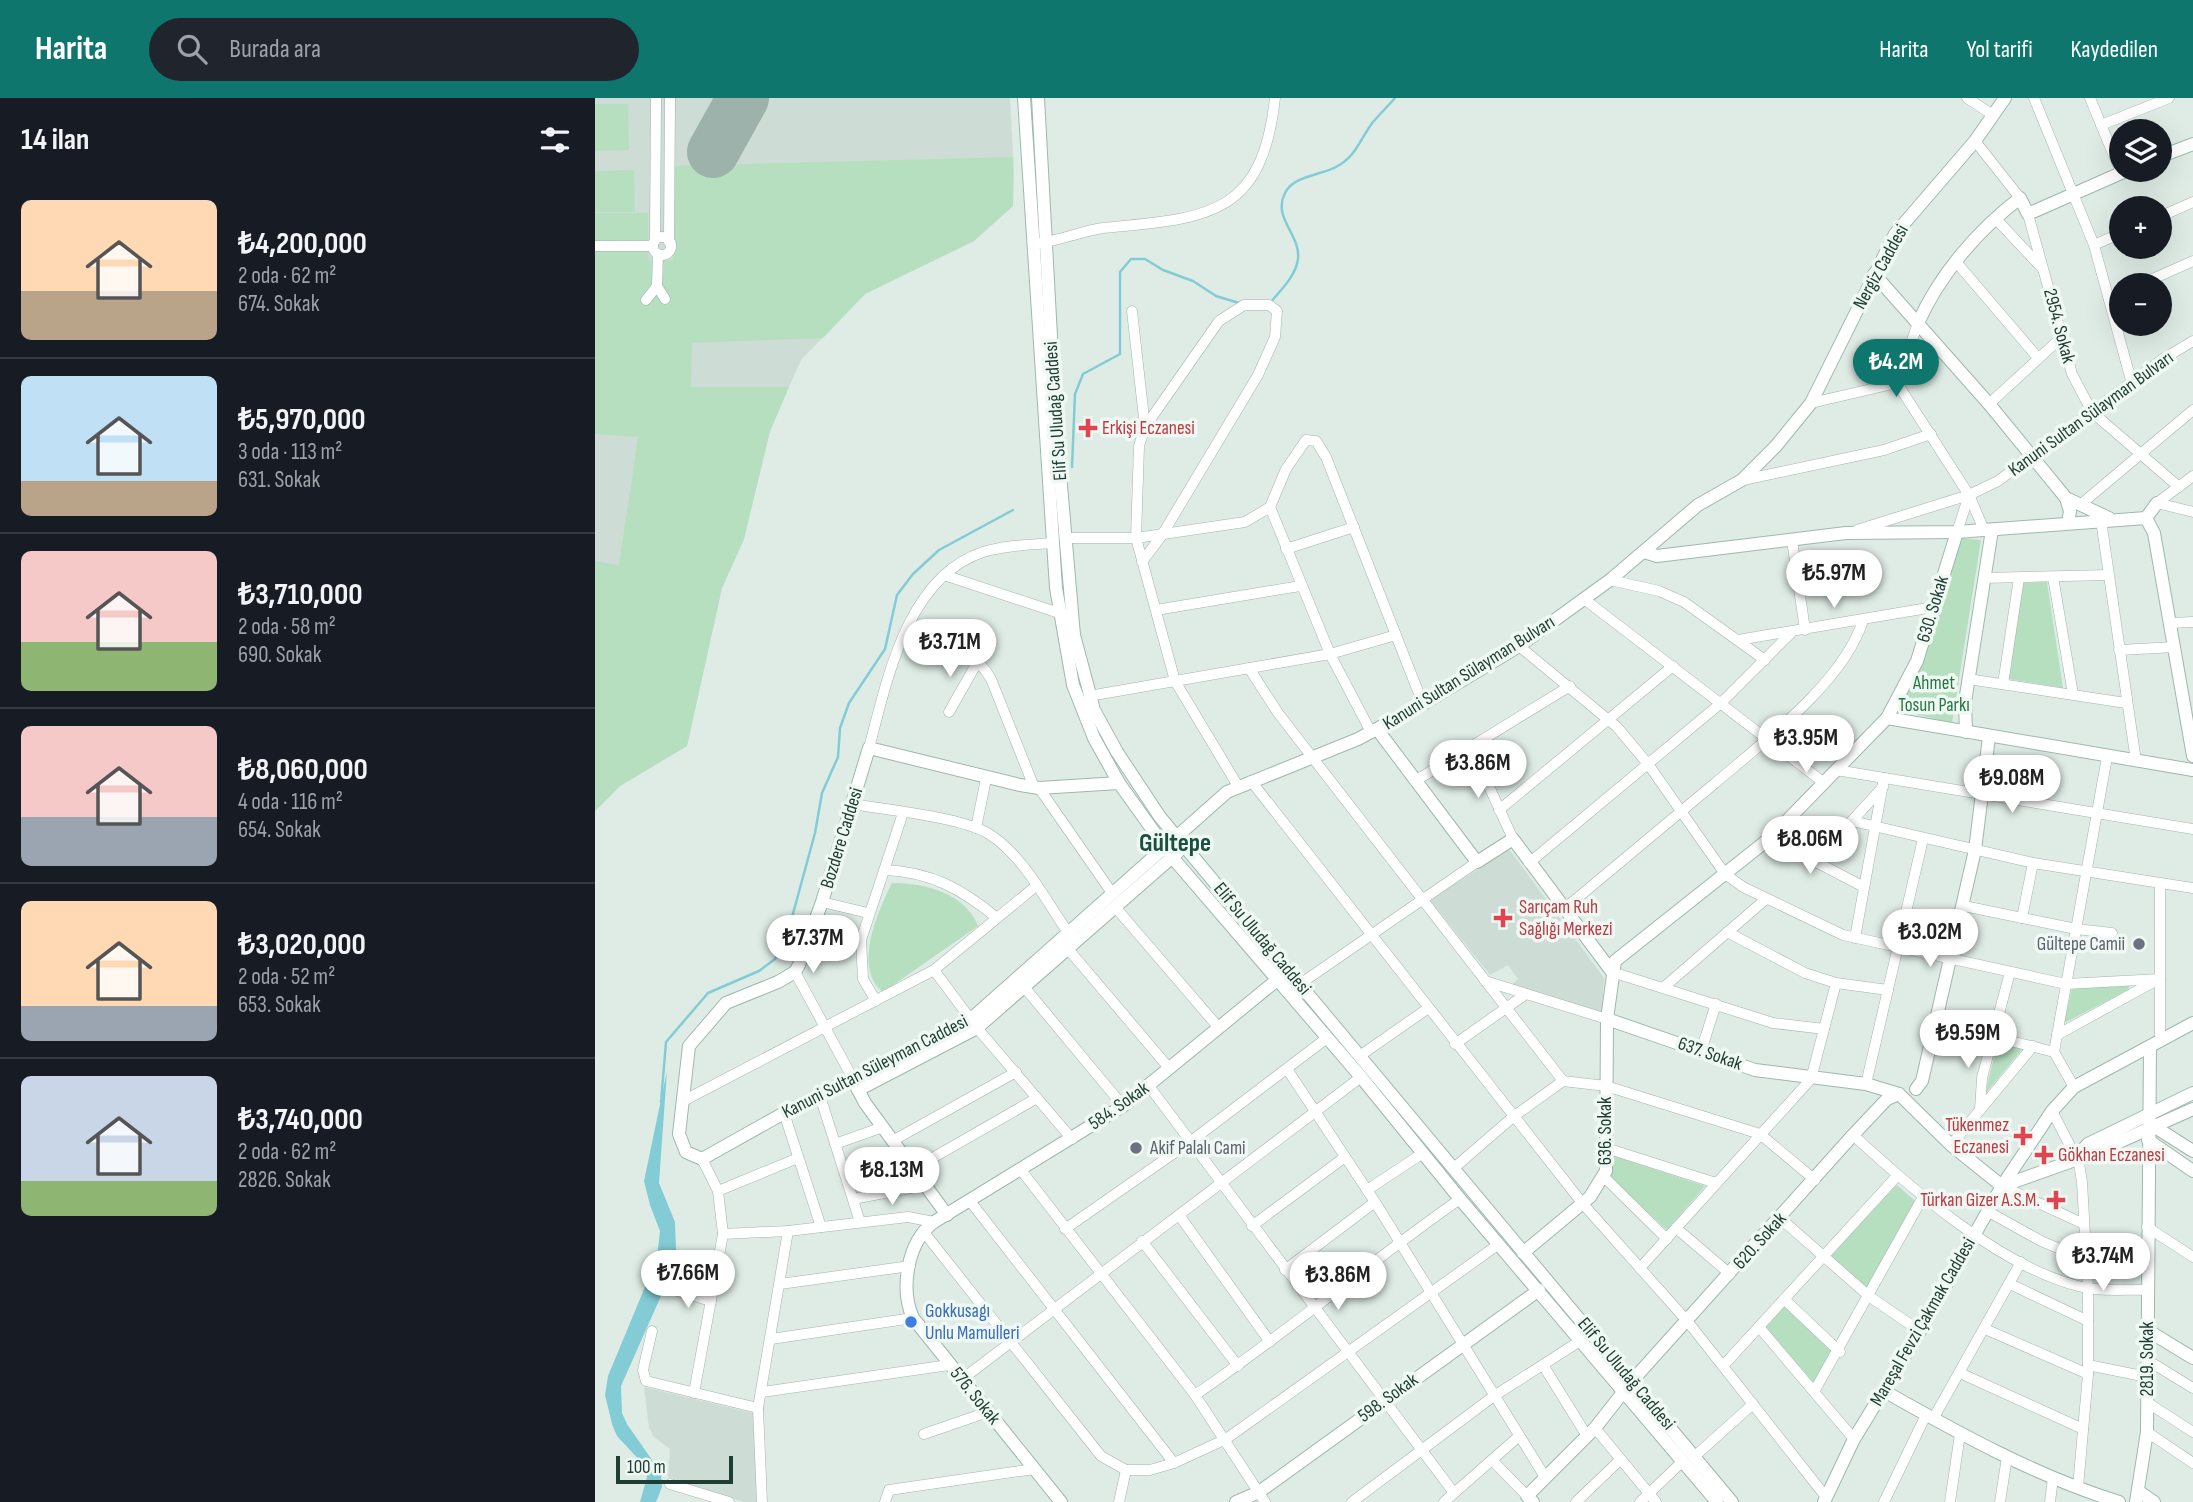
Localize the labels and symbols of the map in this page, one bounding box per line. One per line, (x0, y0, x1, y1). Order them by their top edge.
street label: Nergiz Caddesi (1848, 221, 1914, 313)
street label: 2954. Sokak (2038, 286, 2080, 367)
pin: ₺4.2M (1847, 340, 1945, 399)
street label: Elif Su Uludağ Caddesi (1040, 341, 1072, 481)
street label: Kanuni Sultan Sülayman Bulvarı (2004, 346, 2178, 482)
place label: Erkişi Eczanesi (1102, 417, 1195, 440)
marker: Erkişi Eczanesi (1080, 420, 1096, 436)
pin: ₺5.97M (1777, 550, 1891, 610)
street label: 630. Sokak (1912, 572, 1954, 645)
street label: Kanuni Sultan Sülayman Bulvarı (1379, 611, 1559, 735)
pin: ₺3.71M (893, 620, 1007, 679)
park label: Ahmet Tosun Parkı (1898, 672, 1970, 717)
pin: ₺3.95M (1749, 716, 1863, 775)
pin: ₺3.86M (1421, 740, 1535, 800)
pin: ₺9.08M (1955, 756, 2069, 815)
street label: Bozdere Caddesi (816, 785, 868, 891)
pin: ₺8.06M (1753, 816, 1867, 876)
district label: Gültepe (1139, 828, 1211, 859)
street label: Elif Su Uludağ Caddesi (1208, 878, 1316, 1000)
place label: Sarıçam Ruh Sağlığı Merkezi (1519, 896, 1613, 941)
marker: Sarıçam Ruh Sağlığı Merkezi (1493, 908, 1513, 928)
pin: ₺3.02M (1873, 910, 1987, 969)
pin: ₺7.37M (756, 916, 870, 975)
place label: Gültepe Camii (2037, 933, 2125, 956)
marker: Gültepe Camii (2131, 936, 2147, 952)
street label: Kanuni Sultan Süleyman Caddesi (778, 1010, 972, 1124)
pin: ₺9.59M (1911, 1010, 2025, 1070)
street label: 637. Sokak (1675, 1032, 1746, 1076)
street label: 584. Sokak (1084, 1076, 1154, 1135)
street label: 636. Sokak (1594, 1096, 1617, 1165)
place label: Tükenmez Eczanesi (1945, 1114, 2009, 1159)
marker: Tükenmez Eczanesi (2015, 1128, 2031, 1144)
place label: Akif Palalı Cami (1149, 1137, 1246, 1160)
marker: Akif Palalı Cami (1128, 1140, 1144, 1156)
place label: Gökhan Eczanesi (2058, 1144, 2165, 1167)
marker: Gökhan Eczanesi (2036, 1147, 2052, 1163)
pin: ₺8.13M (835, 1148, 949, 1207)
place label: Türkan Gizer A.S.M. (1920, 1189, 2040, 1212)
marker: Türkan Gizer A.S.M. (2046, 1190, 2066, 1210)
street label: 620. Sokak (1728, 1207, 1792, 1274)
street label: Mareşal Fevzi Çakmak Caddesi (1865, 1234, 1981, 1410)
pin: ₺3.74M (2046, 1234, 2160, 1293)
pin: ₺7.66M (631, 1250, 745, 1310)
pin: ₺3.86M (1281, 1252, 1395, 1312)
place label: Gokkusagı Unlu Mamulleri (925, 1300, 1019, 1345)
street label: Elif Su Uludağ Caddesi (1572, 1313, 1680, 1435)
marker: Gokkusagı Unlu Mamulleri (903, 1314, 919, 1330)
street label: 2819. Sokak (2136, 1321, 2159, 1397)
street label: 576. Sokak (945, 1363, 1006, 1430)
street label: 598. Sokak (1353, 1368, 1423, 1428)
scale bar (616, 1453, 733, 1485)

